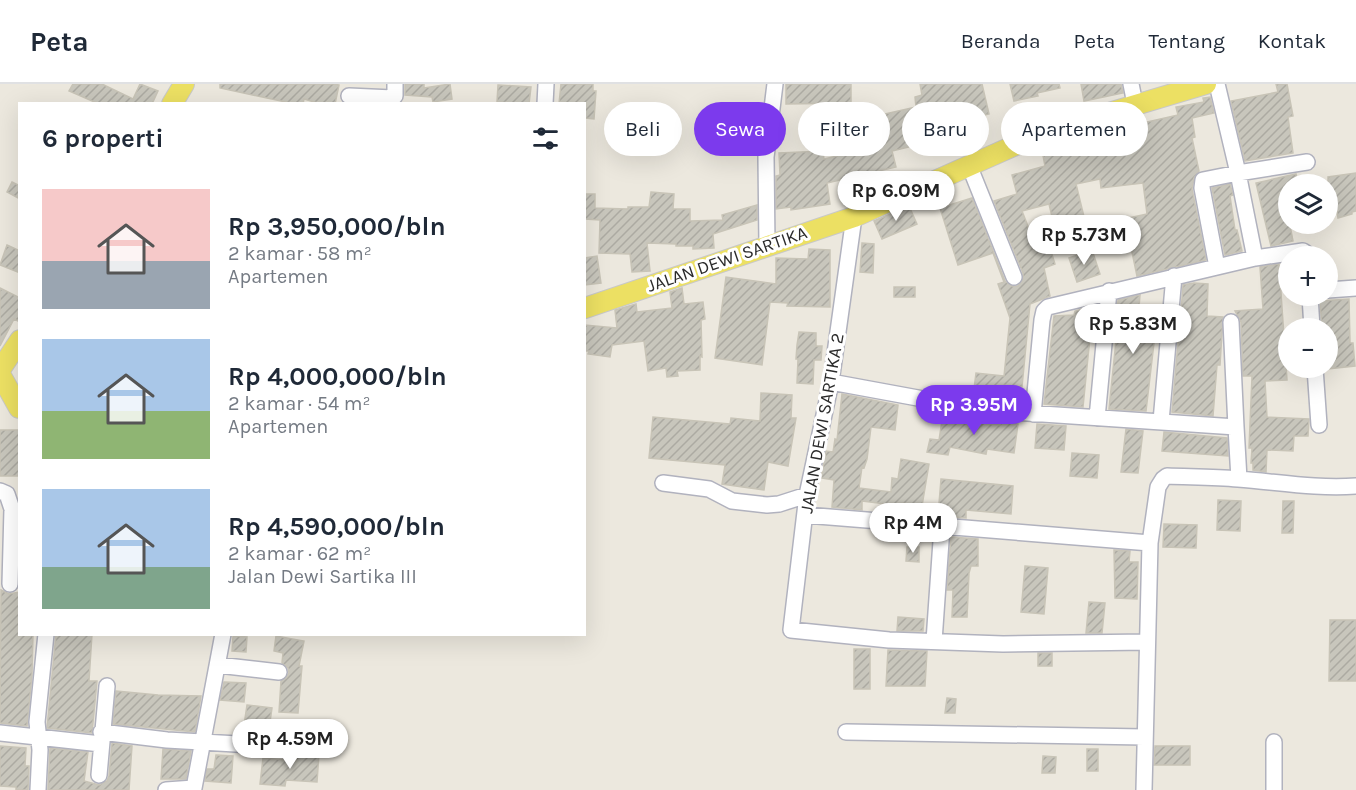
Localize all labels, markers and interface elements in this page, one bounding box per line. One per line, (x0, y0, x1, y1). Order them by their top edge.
text: Peta (30, 25, 89, 58)
text: Beranda (961, 29, 1041, 53)
text: Peta (1074, 29, 1115, 53)
text: Tentang (1148, 29, 1225, 53)
text: Kontak (1258, 29, 1326, 53)
chip: Beli (604, 102, 682, 156)
chip: Sewa (694, 102, 786, 156)
chip: Filter (798, 102, 890, 156)
chip: Baru (902, 102, 989, 156)
chip: Apartemen (1001, 102, 1148, 156)
icon: filters (529, 122, 562, 155)
text: 6 properti (42, 123, 164, 154)
pin: Rp 6.09M (834, 171, 958, 222)
map controls (1278, 174, 1338, 378)
button: layers (1278, 174, 1338, 234)
text: Rp 6.09M (852, 179, 940, 202)
text: Rp 3,950,000/bln (228, 211, 446, 242)
icon: home (90, 213, 162, 285)
pin: Rp 5.73M (1022, 215, 1146, 266)
street label: JALAN DEWI SARTIKA (644, 221, 810, 297)
text: Rp 5.73M (1041, 223, 1127, 246)
text: 2 kamar · 58 m² (228, 242, 372, 265)
button: + (1278, 246, 1338, 306)
text: Apartemen (228, 265, 328, 288)
pin: Rp 5.83M (1071, 304, 1195, 355)
text: Rp 5.83M (1089, 312, 1177, 335)
button: − (1278, 318, 1338, 378)
street label: JALAN DEWI SARTIKA 2 (795, 331, 849, 515)
text: Rp 4,000,000/bln (228, 361, 447, 392)
icon: home (90, 363, 162, 435)
pin: Rp 3.95M (912, 385, 1036, 436)
text: 2 kamar · 54 m² (228, 392, 371, 415)
text: Rp 3.95M (930, 393, 1018, 416)
text: Apartemen (228, 415, 328, 438)
pin: Rp 4M (871, 503, 955, 554)
text: Rp 4,590,000/bln (228, 511, 445, 542)
text: Rp 4M (883, 511, 943, 534)
icon: home (90, 513, 162, 585)
text: 2 kamar · 62 m² (228, 542, 371, 565)
text: Jalan Dewi Sartika III (228, 565, 417, 588)
pin: Rp 4.59M (228, 719, 352, 770)
text: Rp 4.59M (246, 727, 334, 750)

